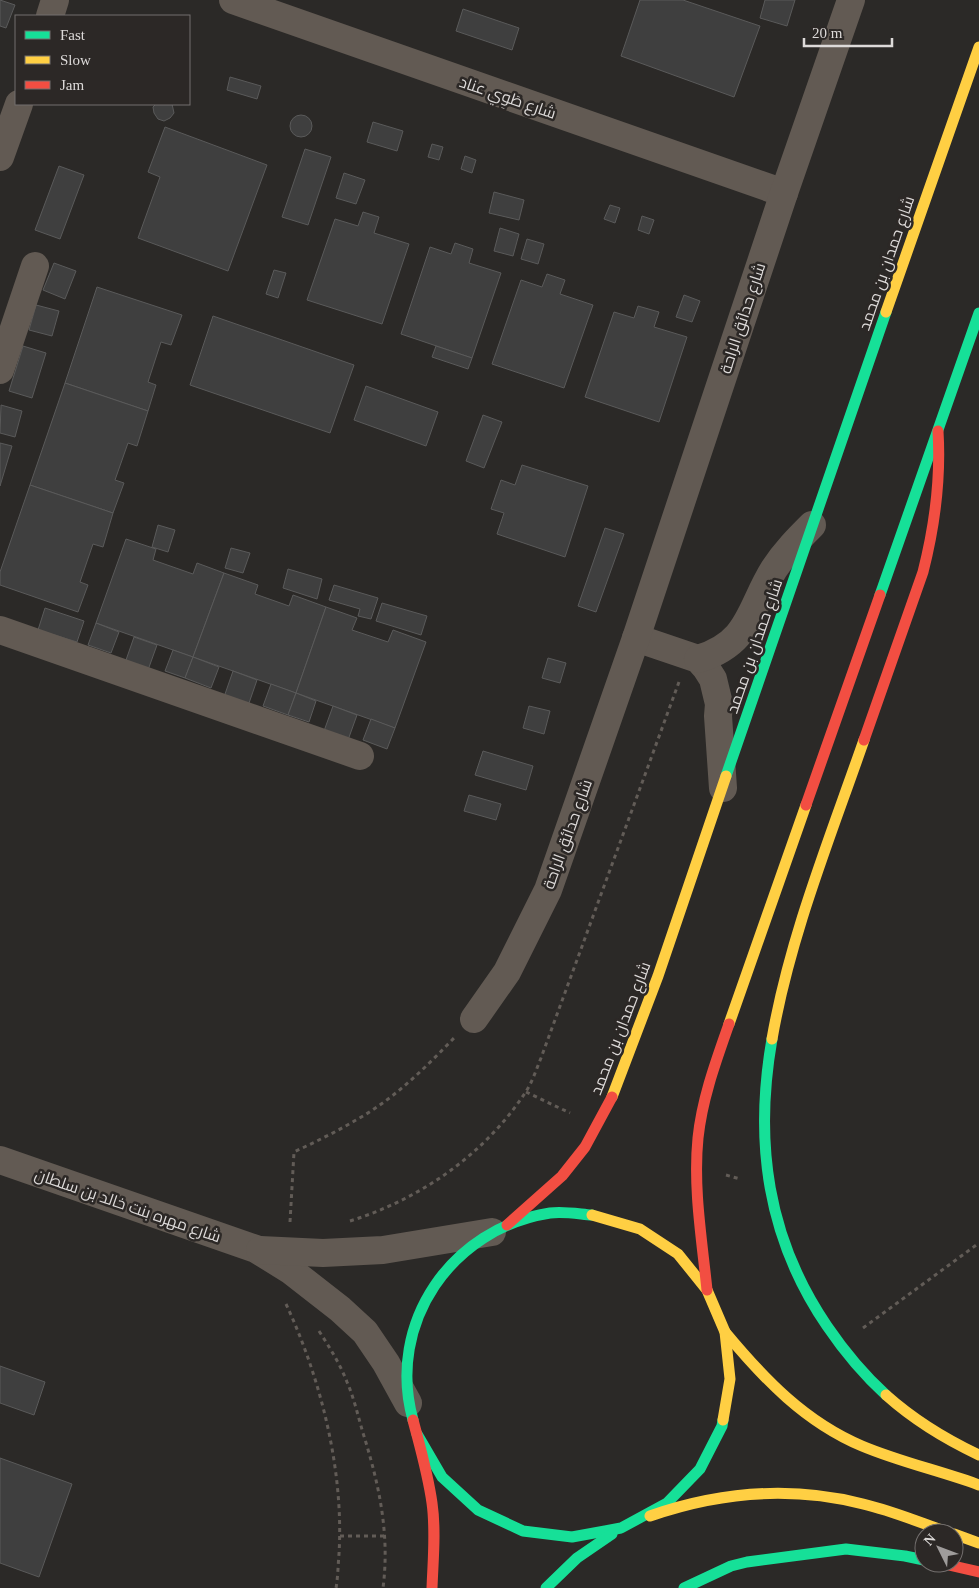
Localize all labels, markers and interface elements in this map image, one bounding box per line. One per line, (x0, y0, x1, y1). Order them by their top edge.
legend (15, 15, 190, 105)
scale bar (804, 15, 892, 47)
text: 20 m (812, 25, 843, 41)
text: Fast (60, 27, 86, 43)
text: Slow (60, 52, 91, 68)
street label: شارع طَوِي عناد (456, 73, 558, 127)
text: Jam (60, 77, 84, 93)
street label: شارع حمدان بن محمد (855, 194, 920, 334)
street label: شارع حدائق الراحة (717, 261, 771, 377)
street label: شارع حمدان بن محمد (723, 577, 788, 717)
street label: شارع حدائق الراحة (540, 777, 598, 892)
street label: شارع حمدان بن محمد (587, 959, 656, 1098)
street label: شارع مهره بنت خالد بن سلطان (32, 1166, 223, 1248)
north arrow (914, 1523, 964, 1573)
text: N (921, 1531, 939, 1548)

